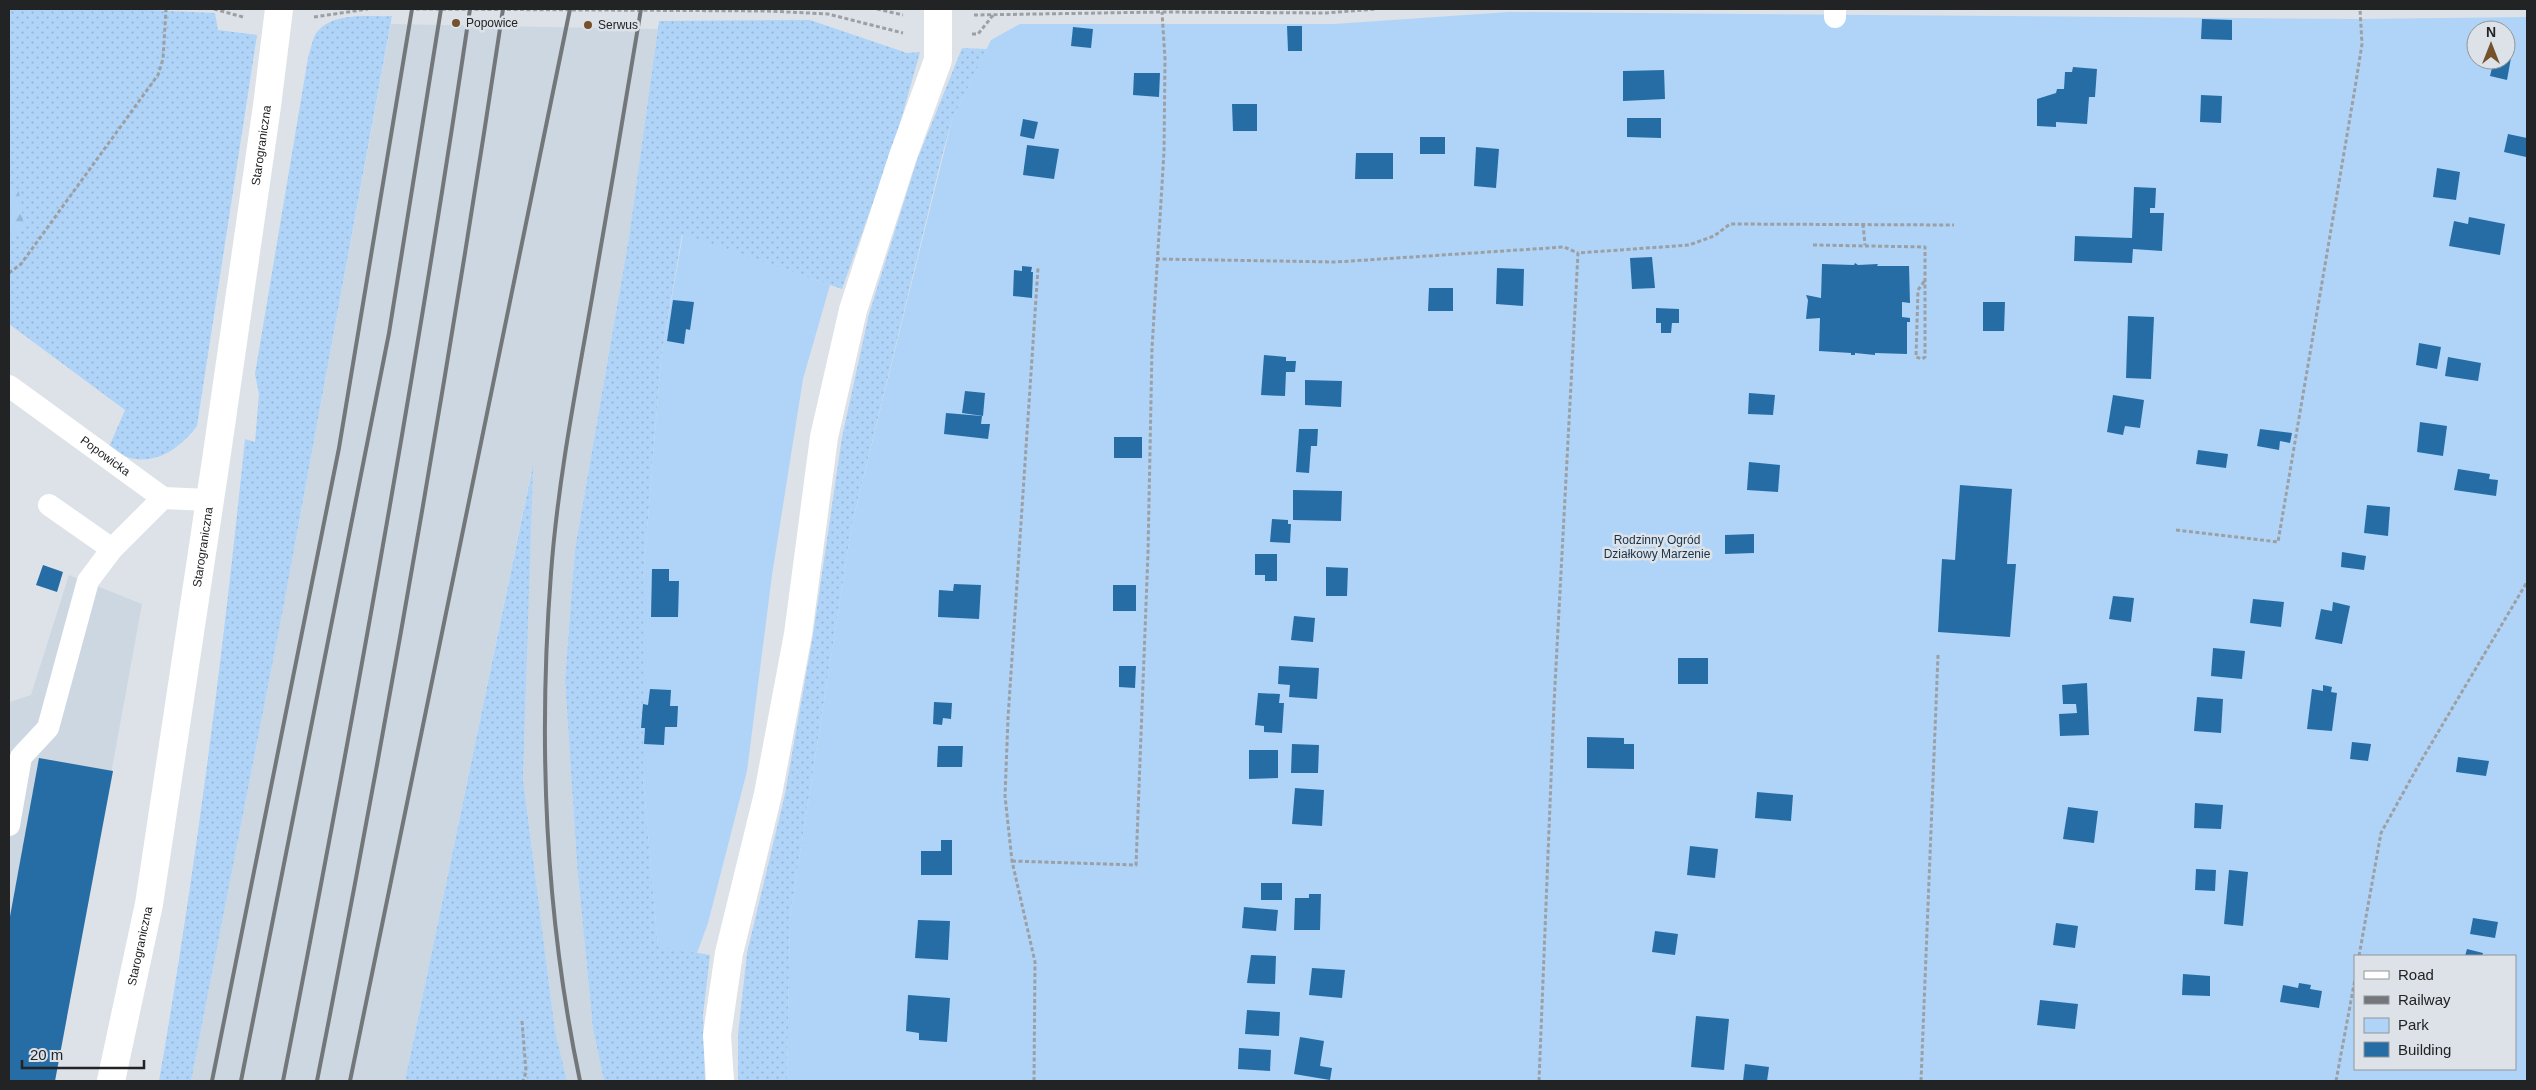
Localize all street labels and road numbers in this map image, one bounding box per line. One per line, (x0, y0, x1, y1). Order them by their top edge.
street label: Starograniczna (249, 104, 274, 186)
street label: Popowicka (78, 433, 133, 479)
street label: Starograniczna (190, 506, 216, 588)
street label: Starograniczna (125, 905, 155, 987)

